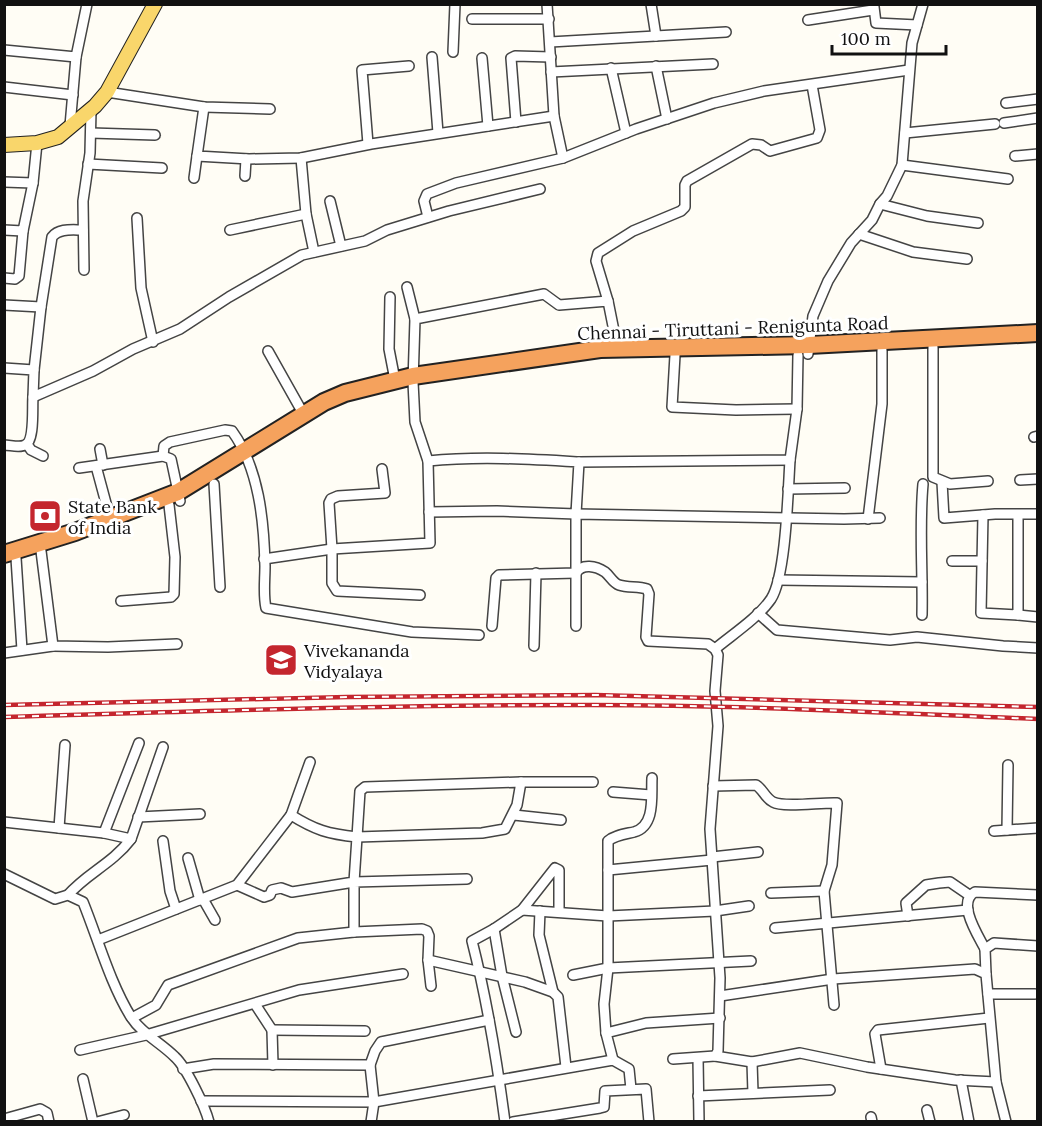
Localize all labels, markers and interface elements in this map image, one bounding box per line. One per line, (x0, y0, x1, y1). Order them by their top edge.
scale bar (832, 18, 946, 56)
text: 100 m (841, 27, 891, 50)
street label: Chennai - Tiruttani - Renigunta Road (577, 311, 889, 345)
place label: State Bank of India (68, 495, 157, 539)
bank icon: State Bank of India (27, 498, 63, 534)
place label: Vivekananda Vidyalaya (303, 639, 409, 683)
school or university icon: Vivekananda Vidyalaya (263, 642, 299, 678)

